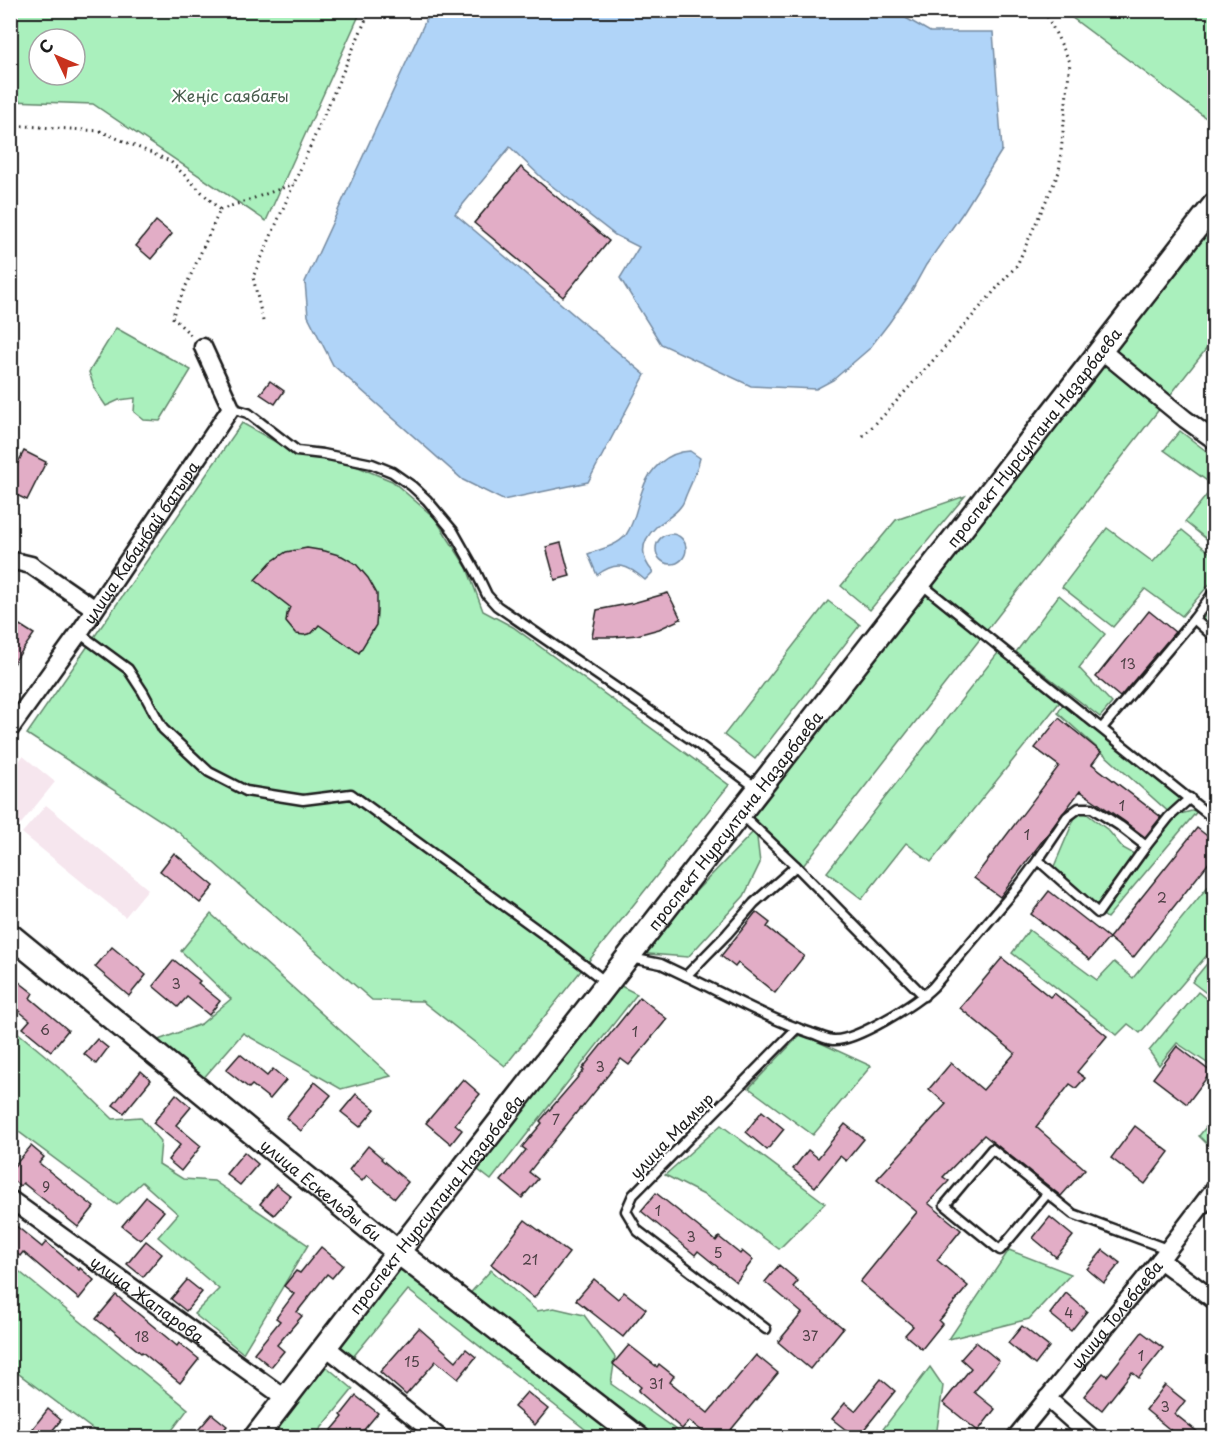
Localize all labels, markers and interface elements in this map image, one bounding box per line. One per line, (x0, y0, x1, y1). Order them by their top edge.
north arrow (27, 27, 87, 87)
text: С (33, 33, 58, 59)
park label: Жеңіс саябағы (171, 83, 289, 107)
street label: проспект Нурсултана Назарбаева (940, 322, 1127, 552)
street label: улица Кабанбай батыра (77, 456, 204, 628)
house number: 13 (1120, 653, 1136, 674)
street label: проспект Нурсултана Назарбаева (641, 705, 828, 935)
house number: 1 (1119, 795, 1125, 816)
house number: 1 (1024, 824, 1030, 845)
house number: 2 (1157, 887, 1167, 908)
house number: 3 (171, 973, 181, 994)
house number: 6 (40, 1019, 50, 1040)
house number: 1 (632, 1021, 638, 1042)
house number: 3 (595, 1056, 605, 1077)
street label: улица Мамыр (624, 1086, 718, 1184)
street label: проспект Нурсултана Назарбаева (343, 1089, 529, 1319)
house number: 7 (552, 1109, 560, 1130)
street label: улица Ескельды би (256, 1133, 387, 1246)
house number: 9 (42, 1176, 50, 1197)
house number: 1 (655, 1200, 661, 1221)
house number: 3 (686, 1226, 696, 1247)
house number: 5 (713, 1242, 723, 1263)
street label: улица Жапарова (86, 1249, 210, 1348)
house number: 21 (522, 1249, 538, 1270)
street label: улица Толебаева (1064, 1254, 1168, 1373)
house number: 4 (1064, 1302, 1074, 1323)
house number: 37 (802, 1325, 819, 1346)
house number: 18 (134, 1326, 150, 1347)
house number: 1 (1138, 1345, 1144, 1366)
house number: 15 (404, 1351, 420, 1372)
house number: 31 (649, 1373, 663, 1394)
house number: 3 (1160, 1396, 1170, 1417)

